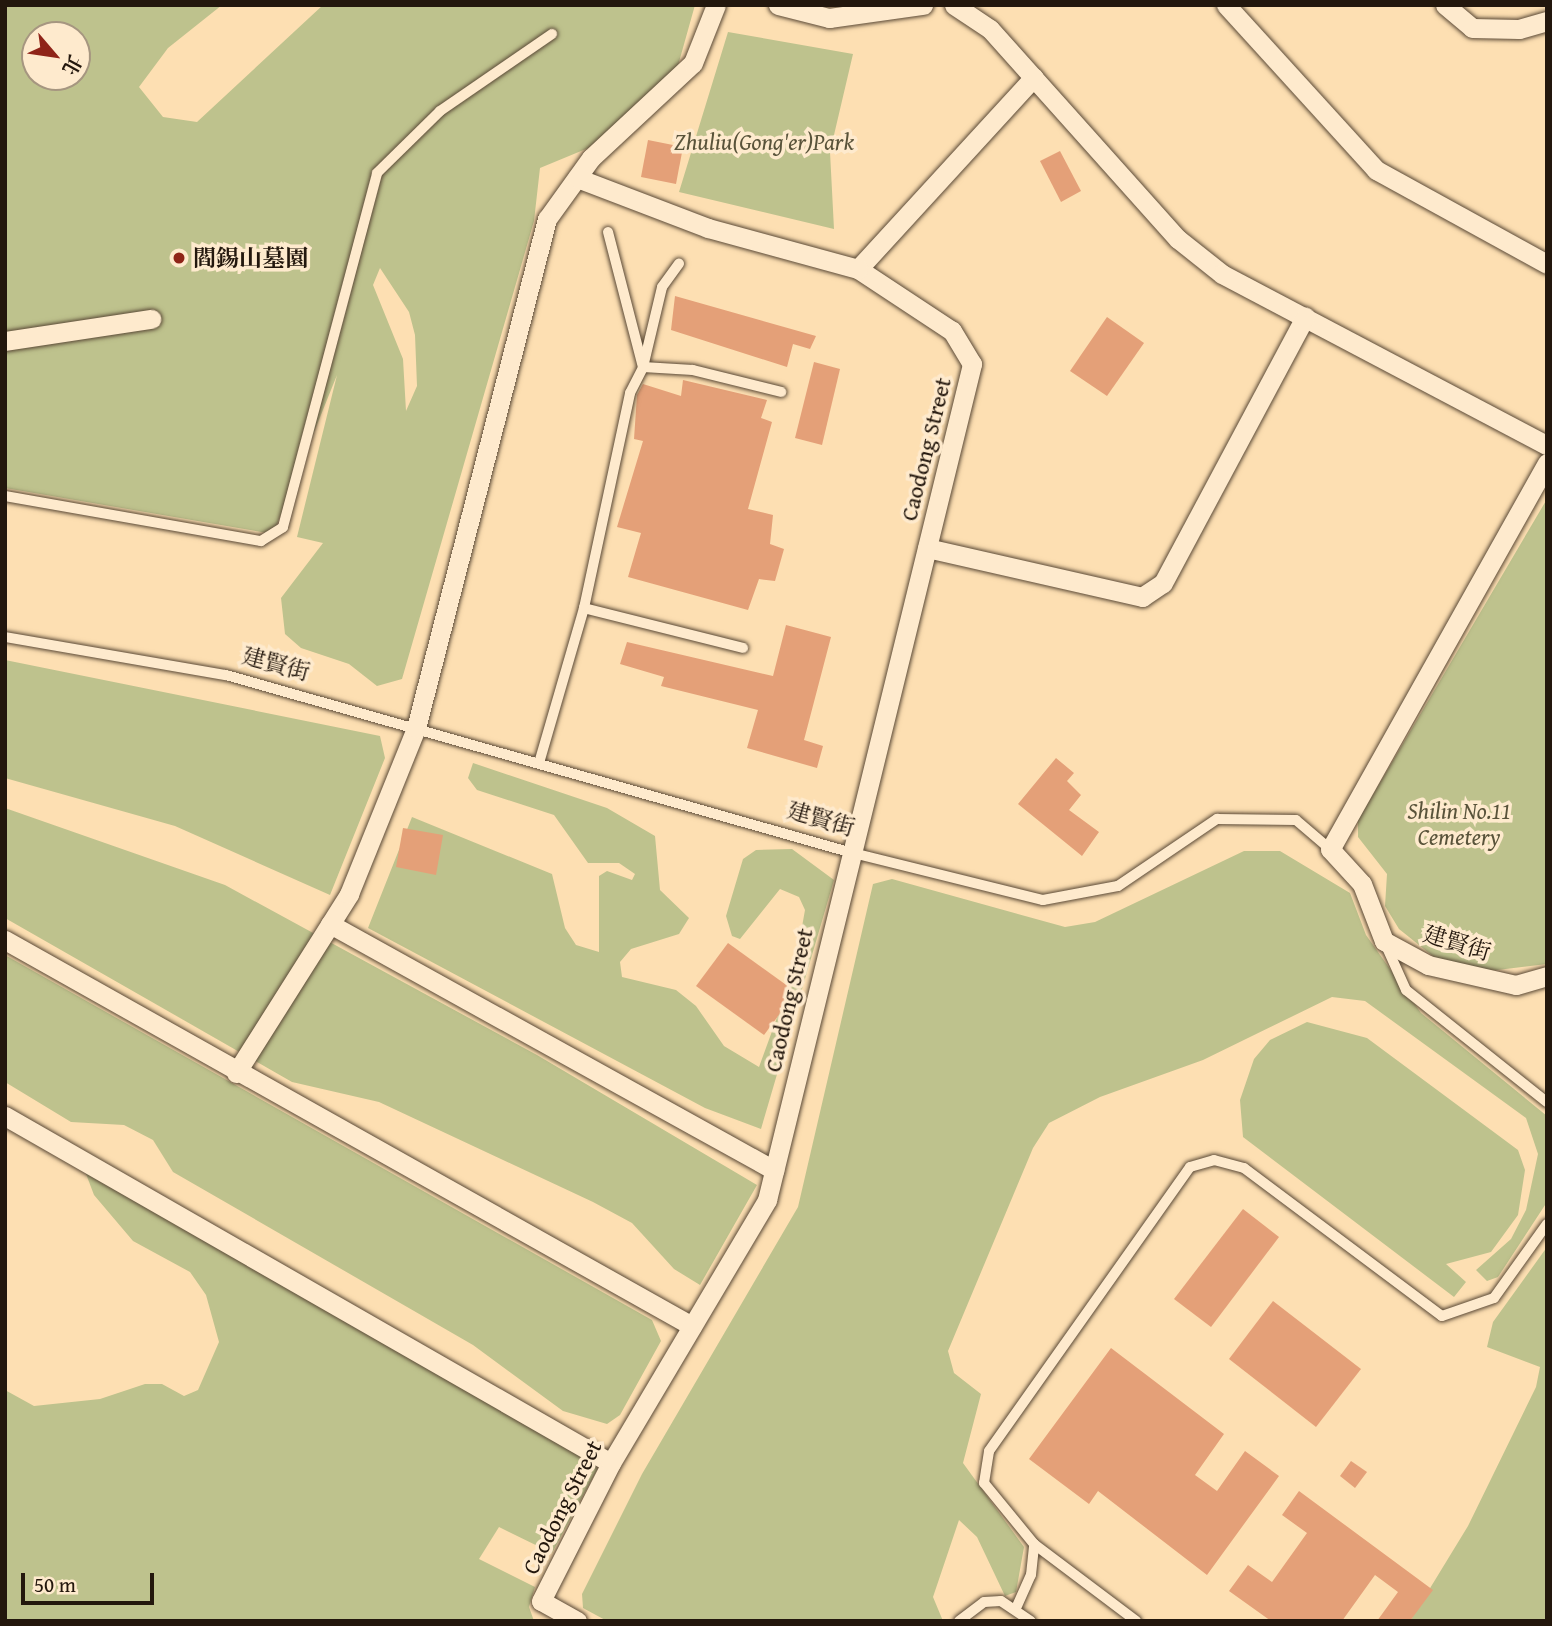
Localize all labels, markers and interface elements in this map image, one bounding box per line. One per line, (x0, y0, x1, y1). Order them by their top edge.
north arrow (21, 21, 91, 91)
text: 北 (56, 50, 89, 80)
park label: Zhuliu(Gong'er)Park (674, 128, 854, 156)
place label: 閻錫山墓園 (193, 244, 308, 272)
marker: 閻錫山墓園 (171, 250, 187, 266)
street label: Caodong Street (895, 374, 957, 524)
street label: 建賢街 (239, 642, 313, 686)
street label: 建賢街 (784, 796, 858, 842)
park label: Shilin No.11 Cemetery (1407, 797, 1511, 851)
street label: 建賢街 (1420, 920, 1494, 966)
street label: Caodong Street (759, 925, 819, 1075)
street label: Caodong Street (516, 1435, 608, 1579)
scale bar (24, 1560, 158, 1604)
text: 50 m (34, 1569, 76, 1600)

